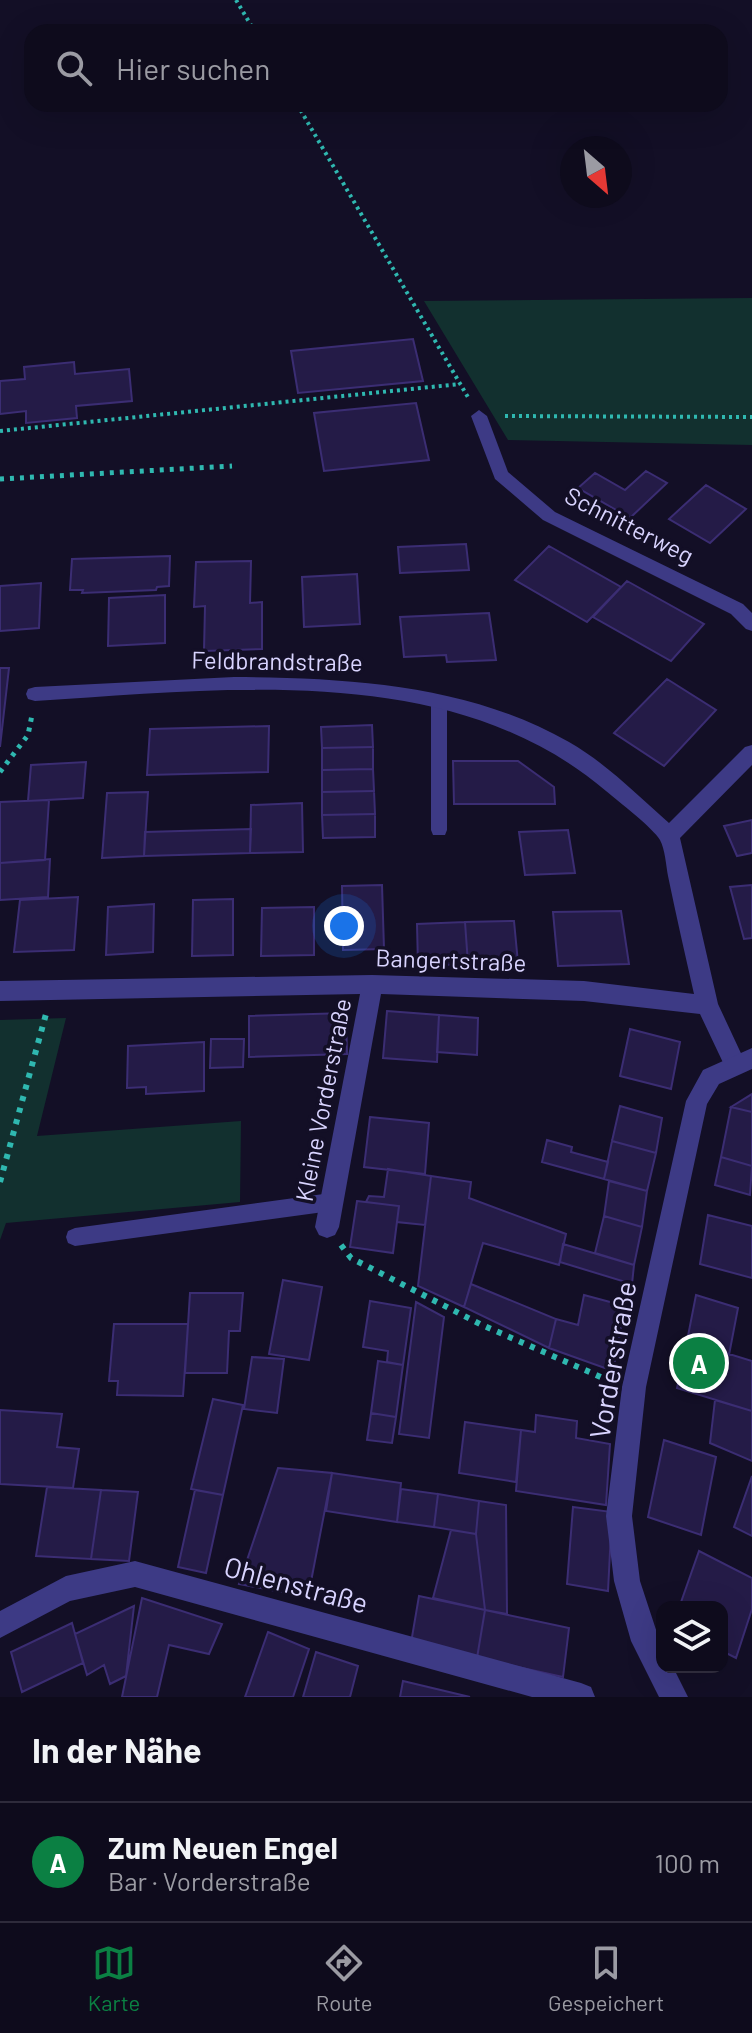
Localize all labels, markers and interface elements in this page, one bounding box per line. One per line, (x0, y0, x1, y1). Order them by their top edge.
search box (24, 24, 728, 112)
icon: search (52, 46, 96, 90)
text: Hier suchen (116, 50, 270, 86)
north arrow (560, 136, 632, 208)
street label: Schnitterweg (561, 480, 699, 569)
street label: Feldbrandstraße (191, 645, 363, 676)
your location (324, 906, 364, 946)
street label: Bangertstraße (375, 942, 527, 977)
street label: Kleine Vorderstraße (289, 996, 356, 1204)
street label: Vorderstraße (581, 1278, 643, 1441)
pin: A (673, 1333, 725, 1393)
street label: Ohlenstraße (221, 1549, 372, 1620)
map controls (656, 1601, 728, 1673)
button: layers (656, 1601, 728, 1673)
text: In der Nähe (32, 1729, 202, 1770)
text: Zum Neuen Engel (108, 1829, 338, 1865)
text: A (49, 1847, 67, 1878)
text: 100 m (655, 1847, 720, 1878)
text: Bar · Vorderstraße (108, 1865, 311, 1896)
tab: Karte (88, 1941, 140, 2015)
tab: Route (316, 1941, 372, 2015)
tab: Gespeichert (548, 1941, 664, 2015)

